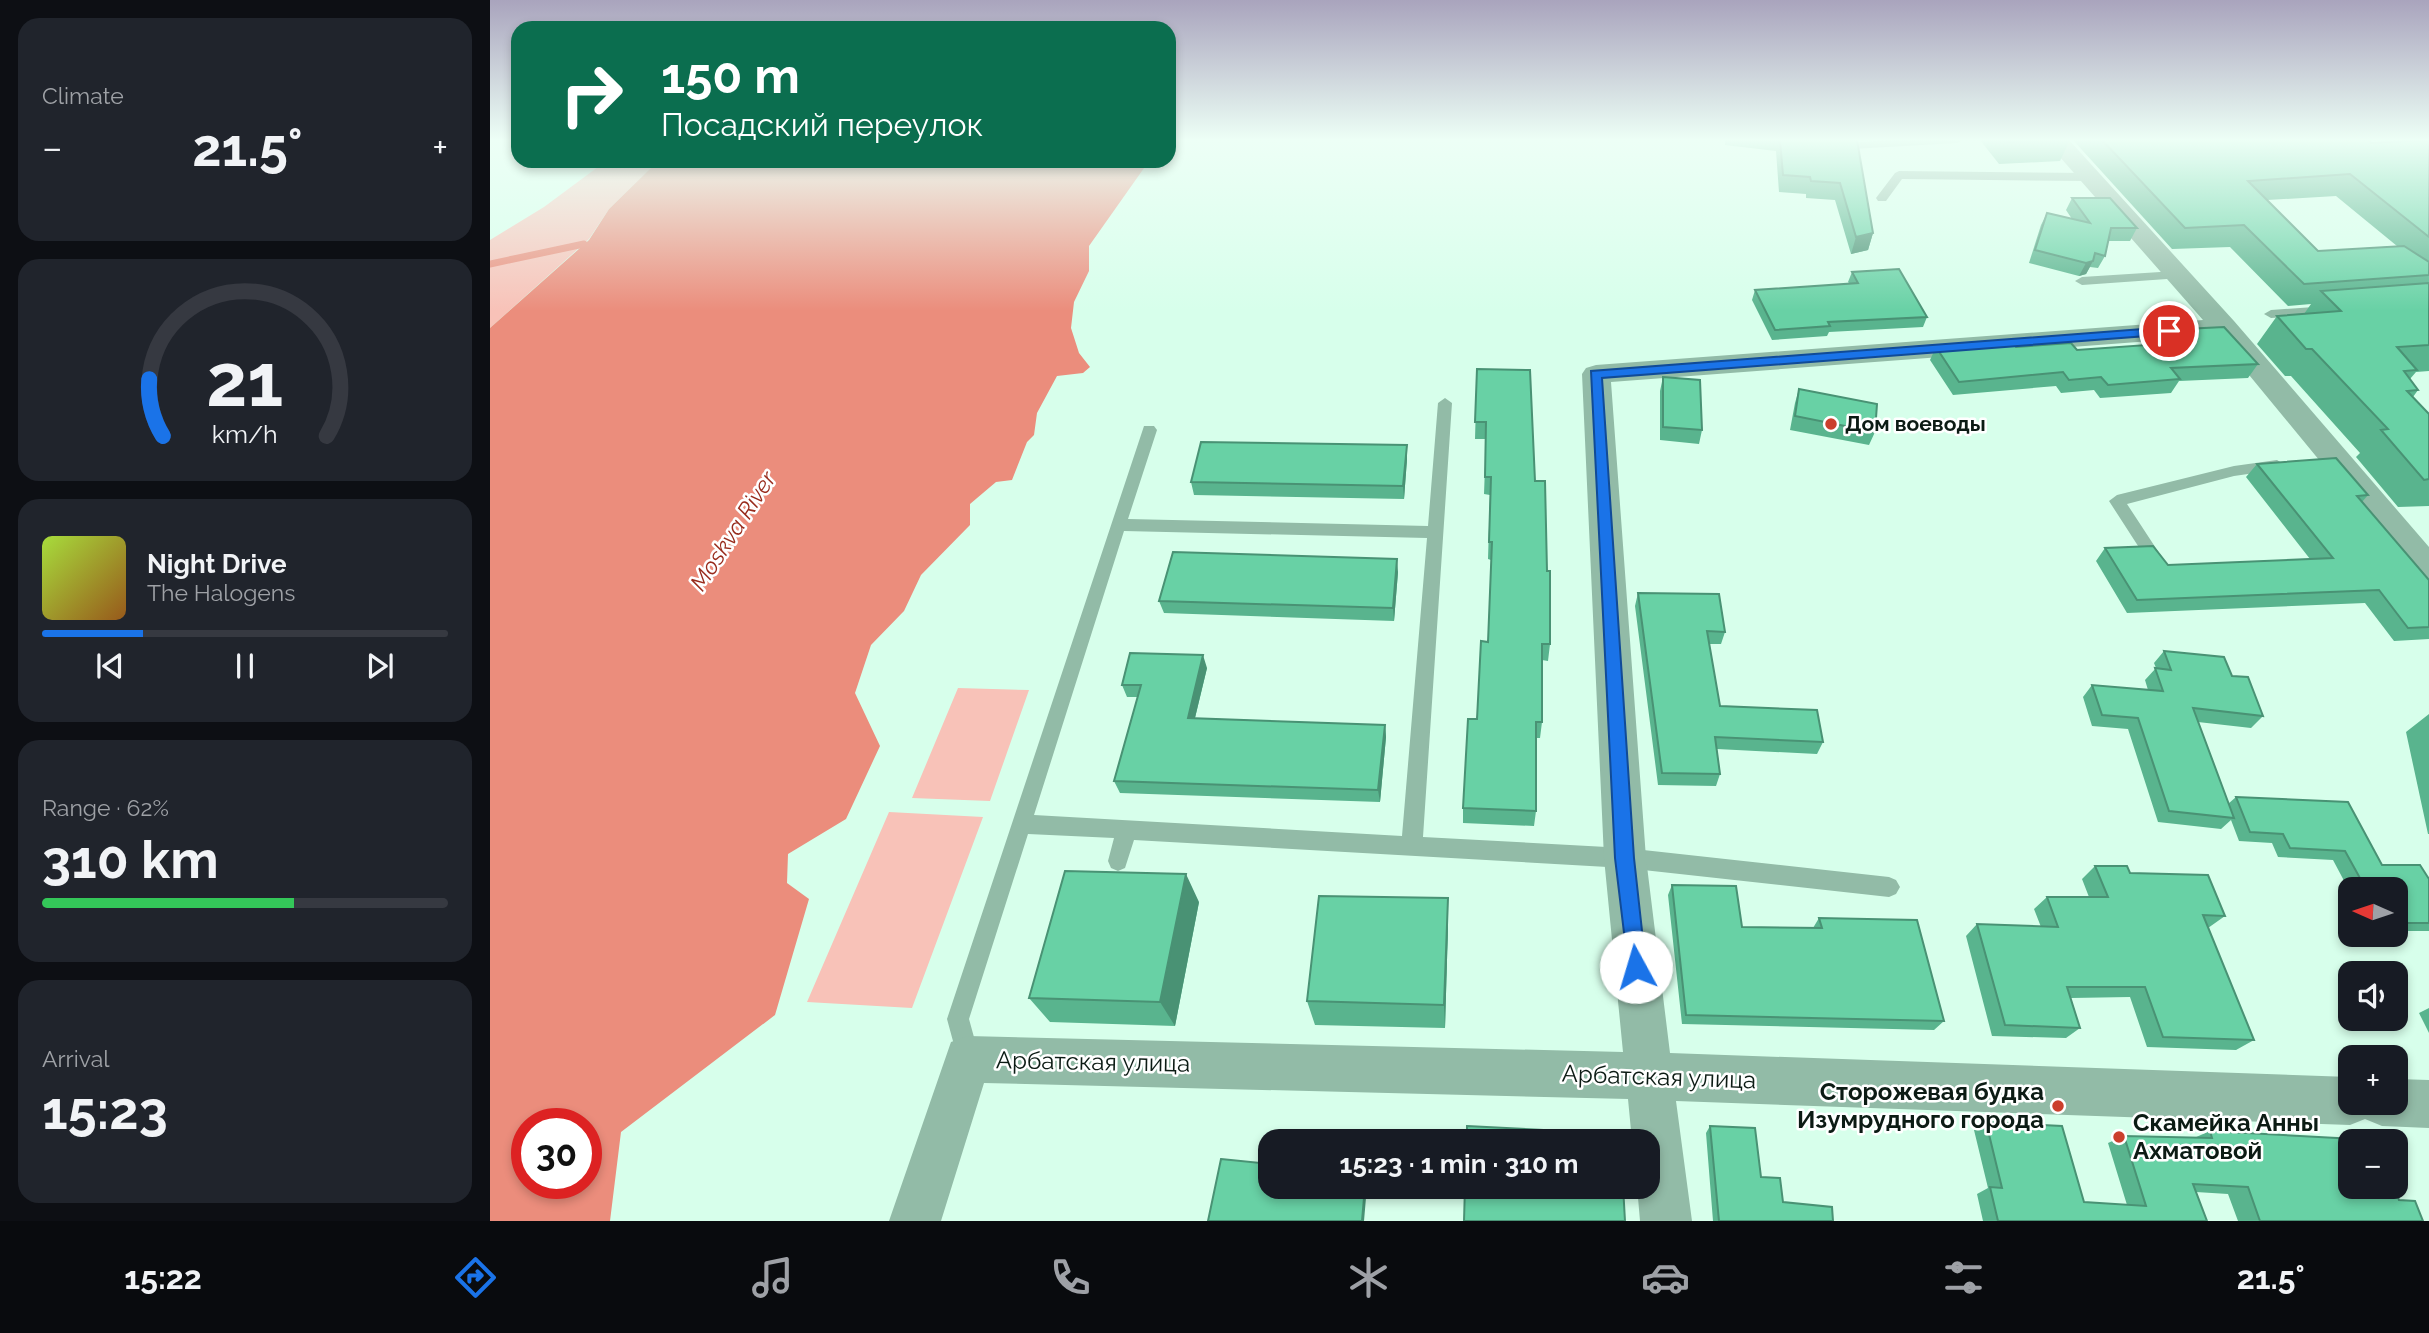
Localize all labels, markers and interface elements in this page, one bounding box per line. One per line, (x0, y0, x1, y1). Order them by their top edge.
text: 150 m (661, 47, 800, 104)
icon: right (546, 49, 637, 140)
text: Climate (42, 82, 124, 109)
text: Посадский переулок (661, 106, 983, 143)
text: 21.5° (192, 117, 303, 178)
text: − (42, 125, 62, 170)
text: + (432, 125, 448, 170)
pin (2139, 301, 2199, 361)
icon: arrive (2150, 312, 2188, 350)
text: 21 (206, 338, 284, 423)
place label: Дом воеводы (1845, 411, 1986, 436)
marker: Дом воеводы (1823, 416, 1839, 432)
text: km/h (212, 419, 278, 449)
water label: Moskva River (684, 465, 782, 595)
text: Night Drive (147, 549, 286, 579)
text: The Halogens (147, 579, 295, 606)
icon: previous (91, 647, 129, 685)
icon: pause (226, 647, 264, 685)
icon: next (361, 647, 399, 685)
text: Range · 62% (42, 794, 169, 821)
text: 310 km (42, 829, 219, 890)
north arrow (2338, 877, 2408, 947)
map controls (2338, 877, 2408, 1199)
position arrow (1599, 930, 1673, 1004)
button: sound (2338, 961, 2408, 1031)
text: Arrival (42, 1045, 109, 1072)
street label: Арбатская улица (996, 1045, 1190, 1078)
button: + (2338, 1045, 2408, 1115)
street label: Арбатская улица (1561, 1059, 1757, 1094)
place label: Сторожевая будка Изумрудного города (1797, 1077, 2044, 1134)
text: 15:23 (42, 1080, 168, 1141)
marker: Сторожевая будка Изумрудного города (2050, 1098, 2066, 1114)
speed limit sign: 30 (511, 1108, 602, 1199)
place label: Скамейка Анны Ахматовой (2133, 1108, 2319, 1165)
marker: Скамейка Анны Ахматовой (2111, 1129, 2127, 1145)
button: − (2338, 1129, 2408, 1199)
text: 15:23 · 1 min · 310 m (1340, 1149, 1578, 1179)
icon: directions (451, 1253, 500, 1302)
icon: music (748, 1253, 797, 1302)
icon: phone (1046, 1253, 1095, 1302)
icon: climate (1344, 1253, 1393, 1302)
icon: car (1641, 1253, 1690, 1302)
icon: filters (1939, 1253, 1988, 1302)
text: 15:22 (124, 1259, 202, 1296)
text: 21.5° (2237, 1259, 2305, 1296)

